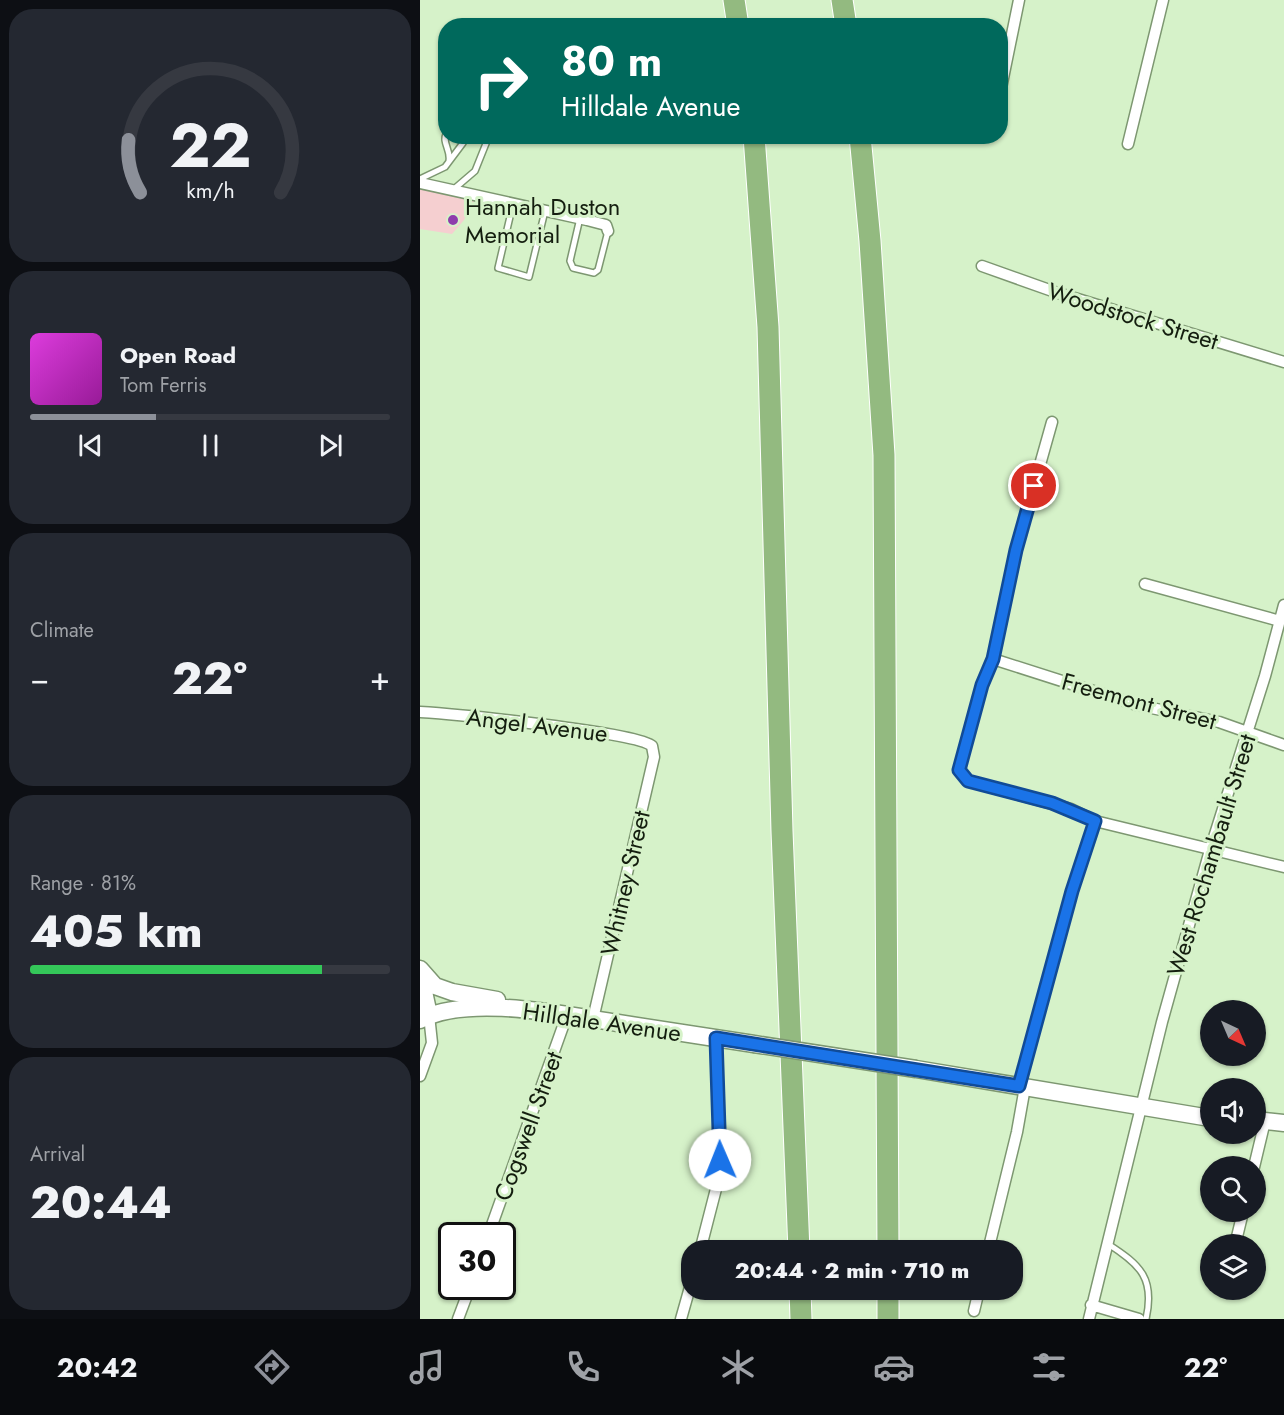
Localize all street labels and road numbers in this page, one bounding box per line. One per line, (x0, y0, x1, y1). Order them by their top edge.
street label: Woodstock Street (1043, 273, 1223, 359)
street label: Freemont Street (1058, 664, 1220, 739)
street label: Angel Avenue (464, 699, 610, 751)
street label: West Rochambault Street (1158, 730, 1265, 980)
street label: Whitney Street (591, 807, 659, 959)
street label: Hilldale Avenue (521, 994, 683, 1050)
street label: Cogswell Street (485, 1046, 571, 1206)

